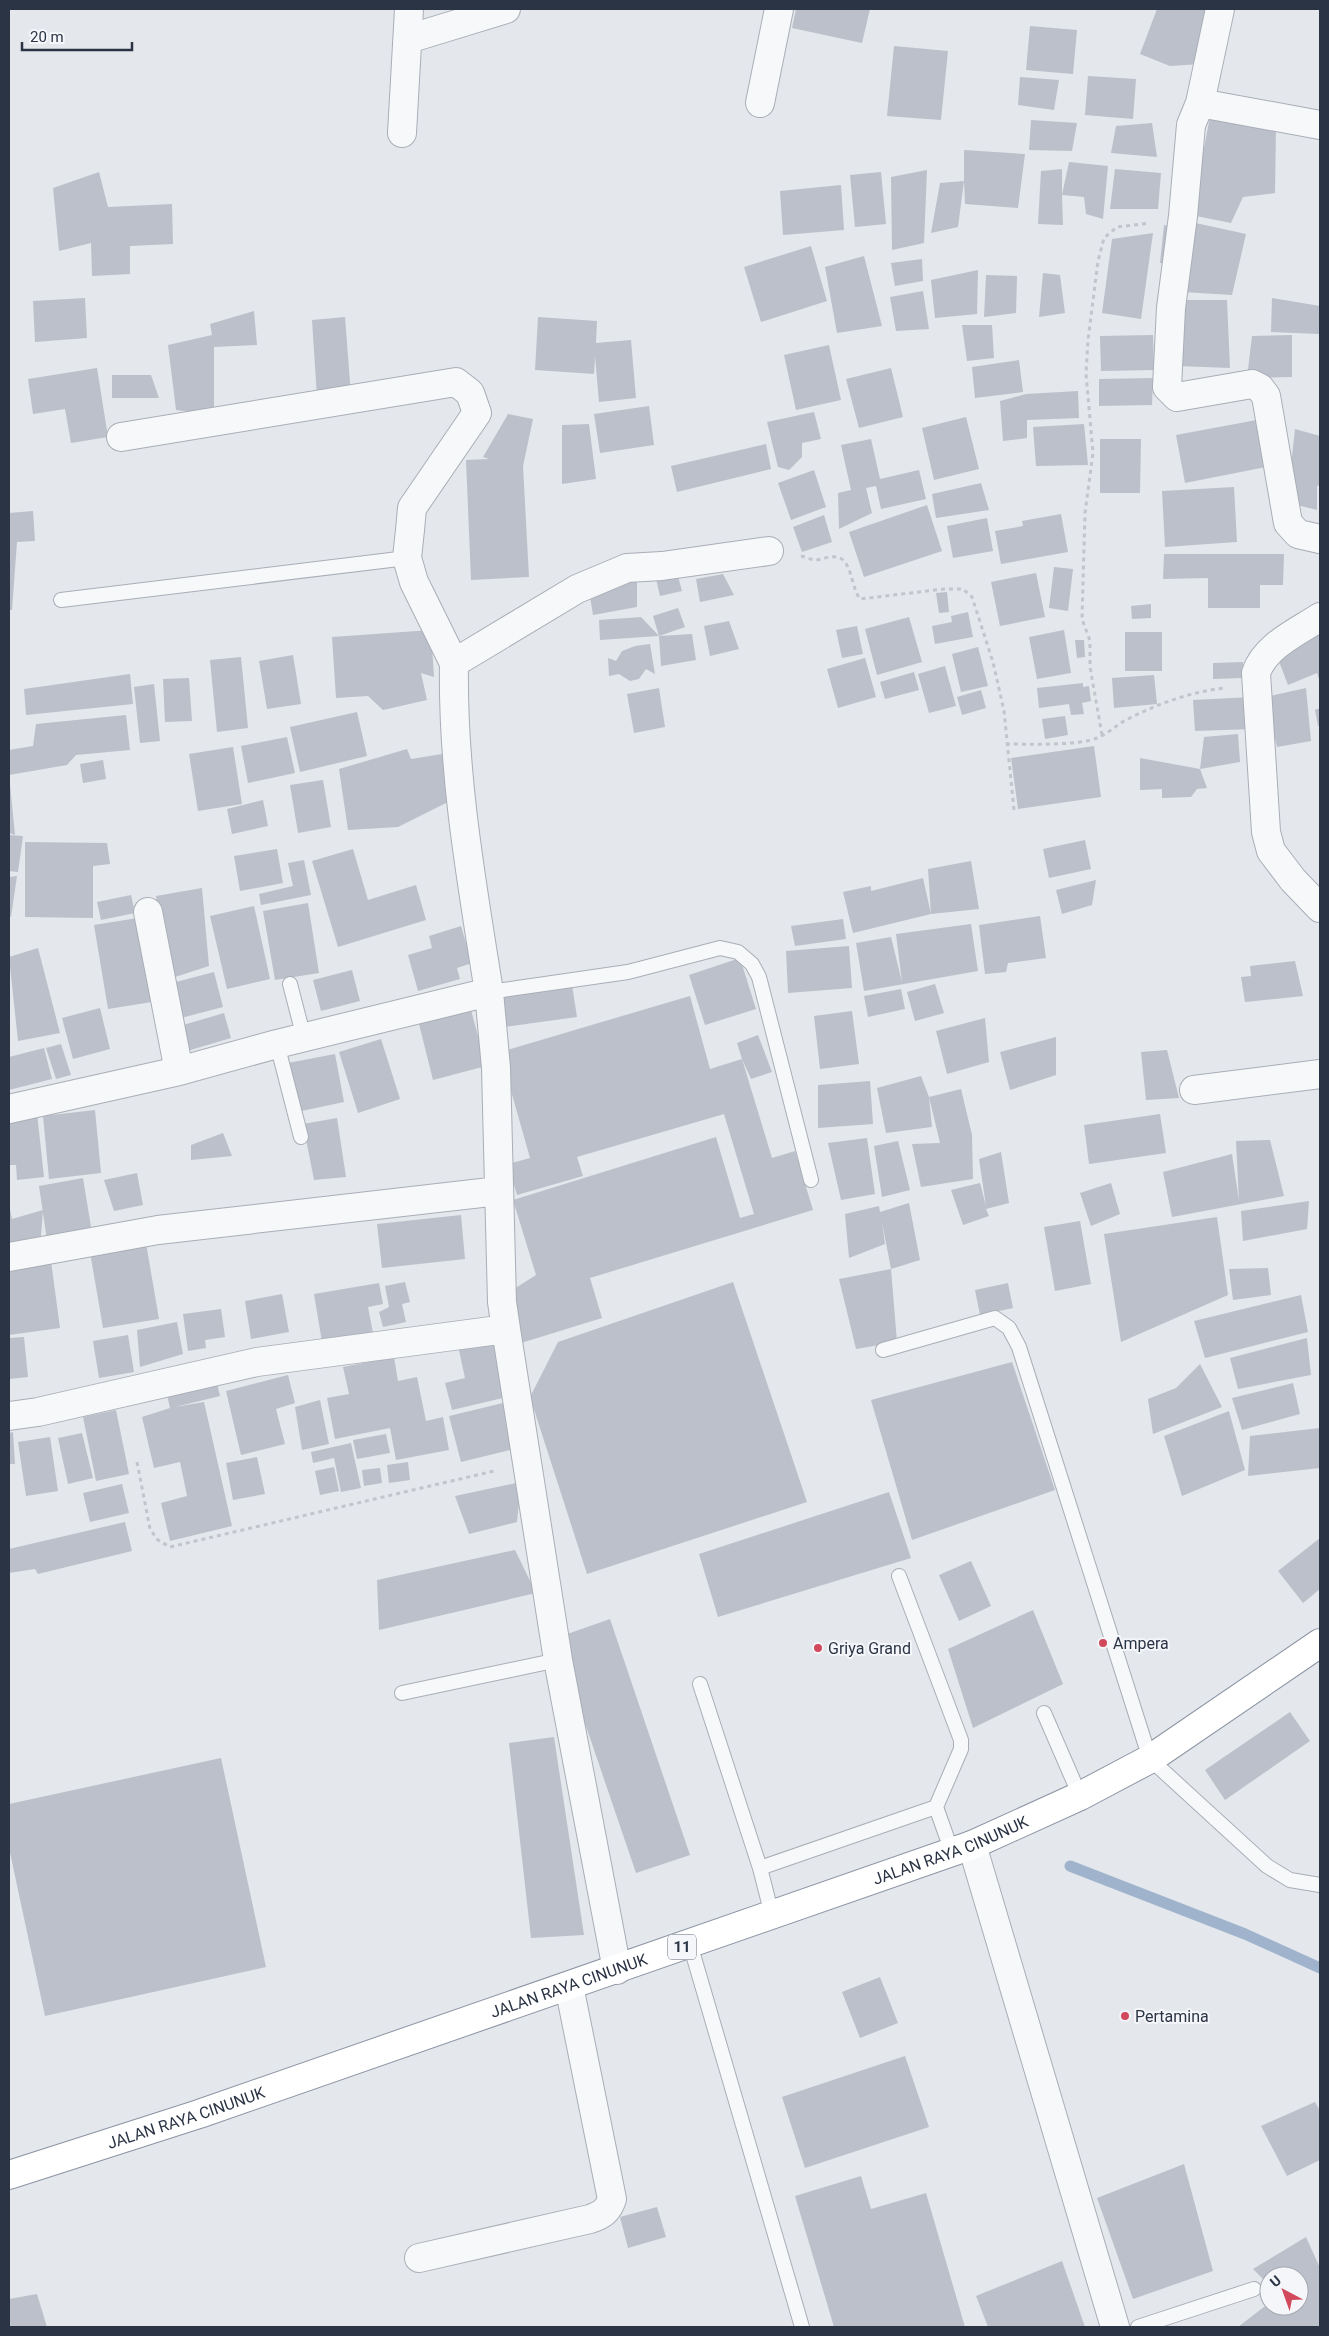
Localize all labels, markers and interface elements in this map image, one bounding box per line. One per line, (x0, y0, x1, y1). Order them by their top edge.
scale bar (22, 20, 132, 52)
text: 20 m (30, 28, 64, 46)
place label: Ampera (1113, 1634, 1169, 1653)
marker: Ampera (1097, 1637, 1109, 1649)
place label: Griya Grand (828, 1639, 911, 1658)
marker: Griya Grand (812, 1642, 824, 1654)
street label: JALAN RAYA CINUNUK (870, 1811, 1032, 1888)
road number: 11 (668, 1934, 696, 1960)
street label: JALAN RAYA CINUNUK (488, 1949, 651, 2021)
place label: Pertamina (1135, 2007, 1209, 2026)
marker: Pertamina (1119, 2010, 1131, 2022)
street label: JALAN RAYA CINUNUK (105, 2082, 268, 2152)
north arrow (1259, 2266, 1309, 2316)
text: U (1267, 2272, 1284, 2290)

